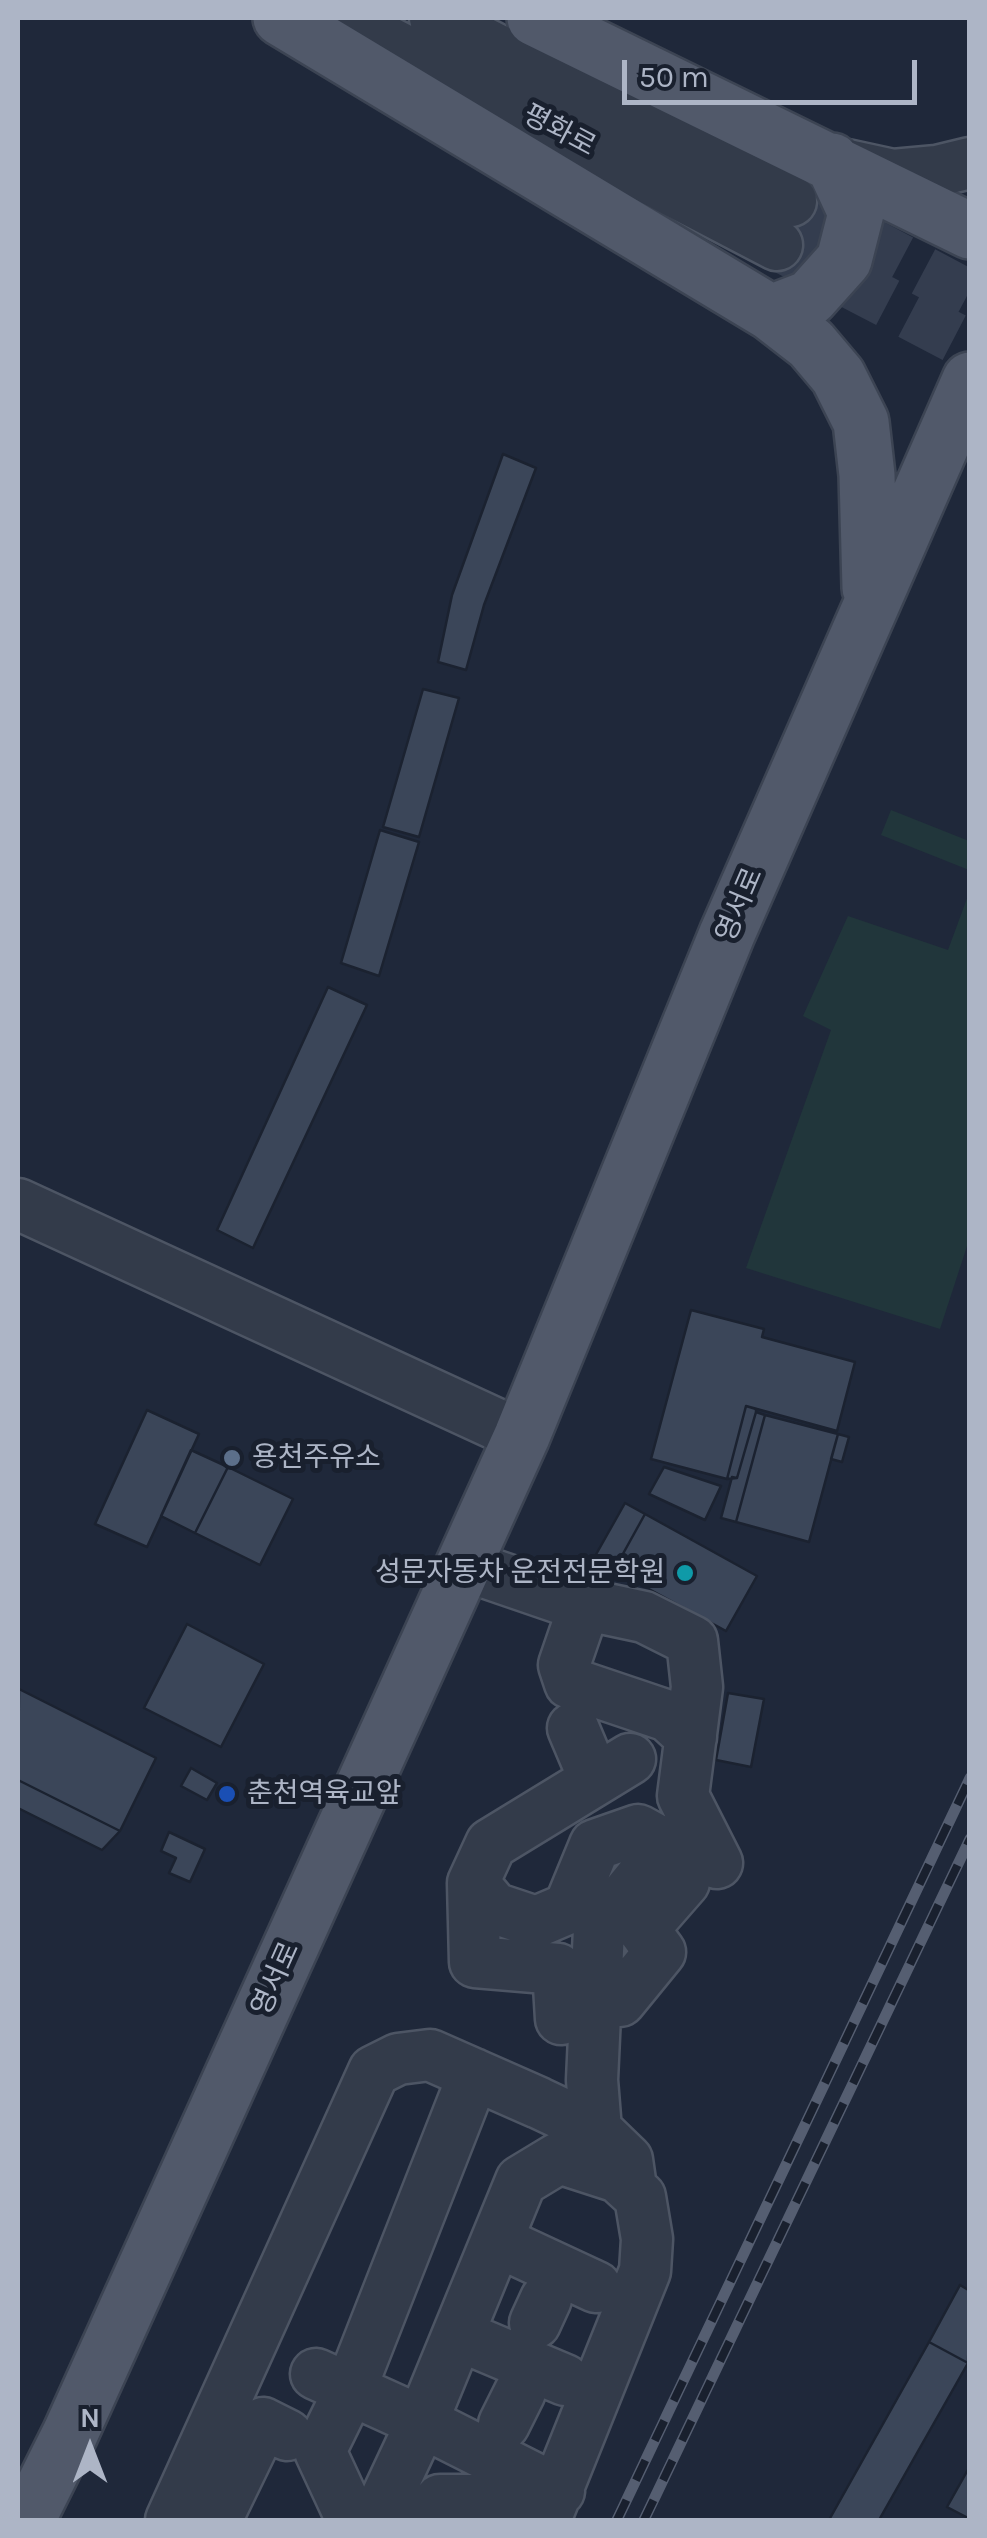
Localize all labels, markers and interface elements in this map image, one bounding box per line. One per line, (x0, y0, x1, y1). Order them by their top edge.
scale bar (627, 40, 922, 102)
text: 50 m (639, 59, 709, 95)
street label: 평화로 (517, 98, 601, 164)
street label: 영서로 (709, 863, 771, 947)
place label: 용천주유소 (252, 1441, 381, 1475)
marker: 용천주유소 (221, 1447, 243, 1469)
place label: 성문자동차 운전전문학원 (375, 1556, 665, 1590)
marker: 성문자동차 운전전문학원 (674, 1562, 696, 1584)
place label: 춘천역육교앞 (247, 1777, 402, 1811)
marker: 춘천역육교앞 (216, 1783, 238, 1805)
street label: 영서로 (245, 1937, 307, 2021)
north arrow (40, 2398, 140, 2498)
text: N (80, 2401, 100, 2434)

